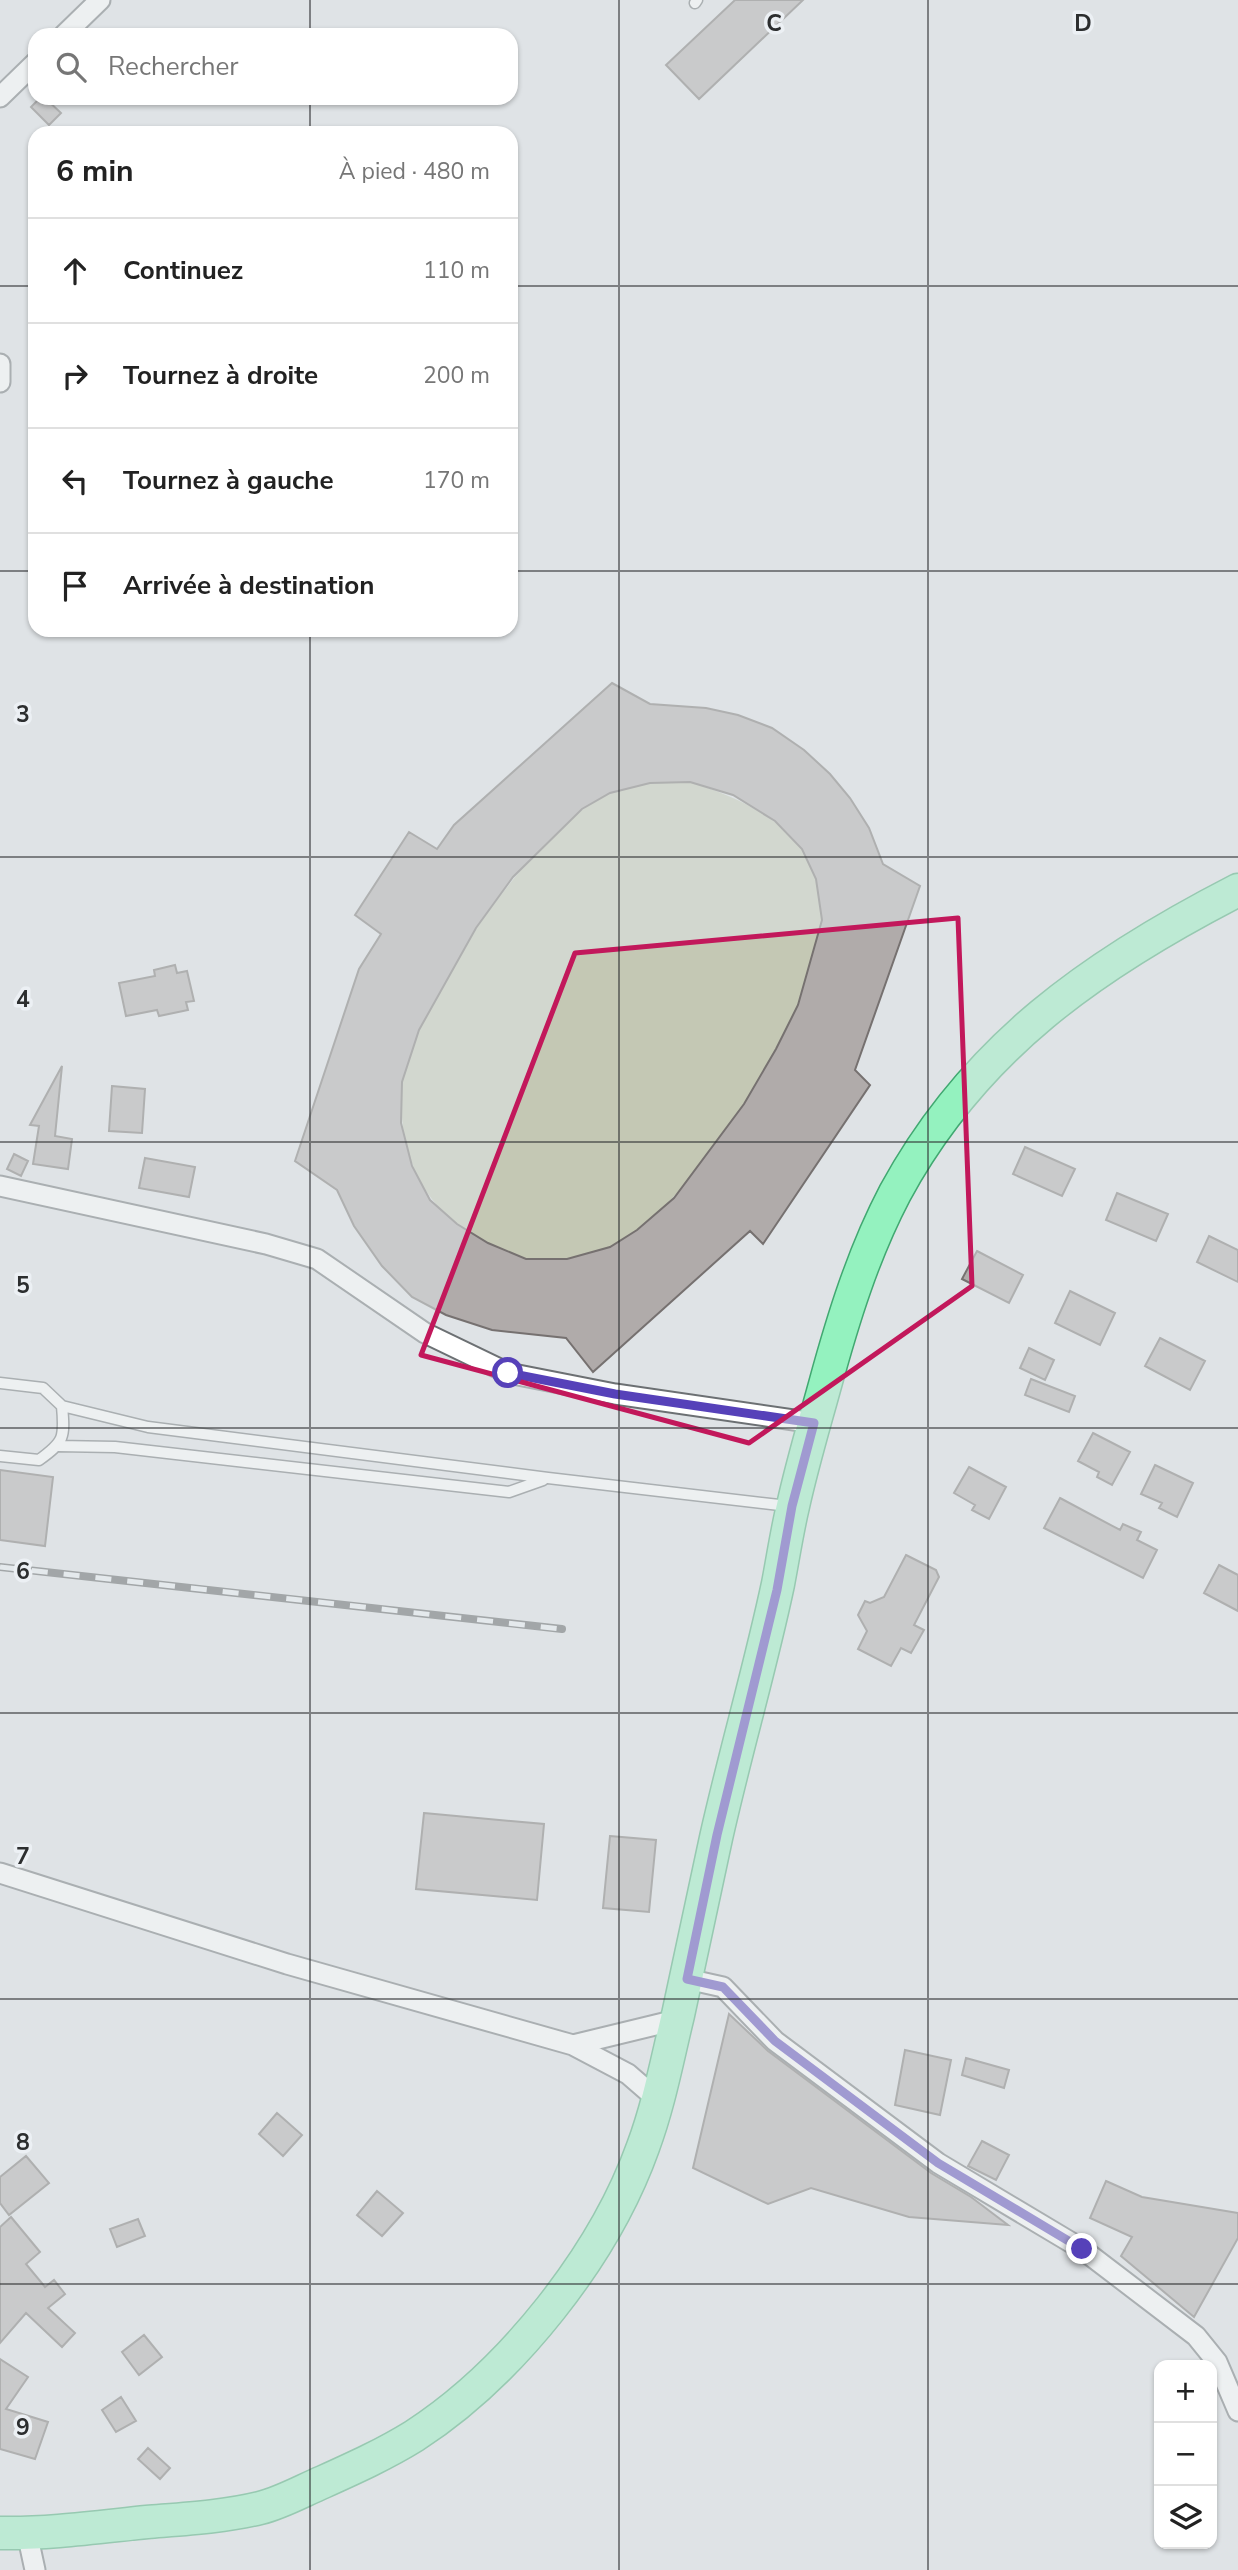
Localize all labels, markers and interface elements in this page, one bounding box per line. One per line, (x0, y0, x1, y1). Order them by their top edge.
text: C (766, 8, 782, 39)
text: D (1074, 8, 1092, 39)
search box (28, 28, 518, 105)
icon: search (52, 48, 90, 86)
text: Rechercher (108, 49, 239, 84)
text: 6 min (56, 151, 134, 192)
text: À pied · 480 m (339, 156, 490, 187)
icon: ahead (56, 252, 94, 290)
text: Continuez (123, 253, 243, 288)
text: 110 m (423, 255, 490, 286)
icon: right (56, 357, 94, 395)
text: Tournez à droite (123, 358, 318, 393)
text: 200 m (423, 360, 490, 391)
icon: left (56, 462, 94, 500)
text: Tournez à gauche (123, 463, 334, 498)
text: 170 m (423, 465, 490, 496)
icon: arrive (56, 567, 94, 605)
text: Arrivée à destination (123, 568, 374, 603)
text: 3 (16, 699, 30, 730)
text: 4 (16, 984, 30, 1015)
text: 5 (16, 1270, 30, 1301)
route start (492, 1357, 523, 1388)
text: 6 (16, 1556, 30, 1587)
text: 7 (16, 1841, 30, 1872)
text: 8 (16, 2127, 30, 2158)
route end (1066, 2233, 1097, 2264)
map controls (1154, 2360, 1217, 2549)
button: + (1154, 2360, 1217, 2423)
text: 9 (16, 2412, 30, 2443)
button: − (1154, 2423, 1217, 2486)
button: layers (1154, 2486, 1217, 2549)

